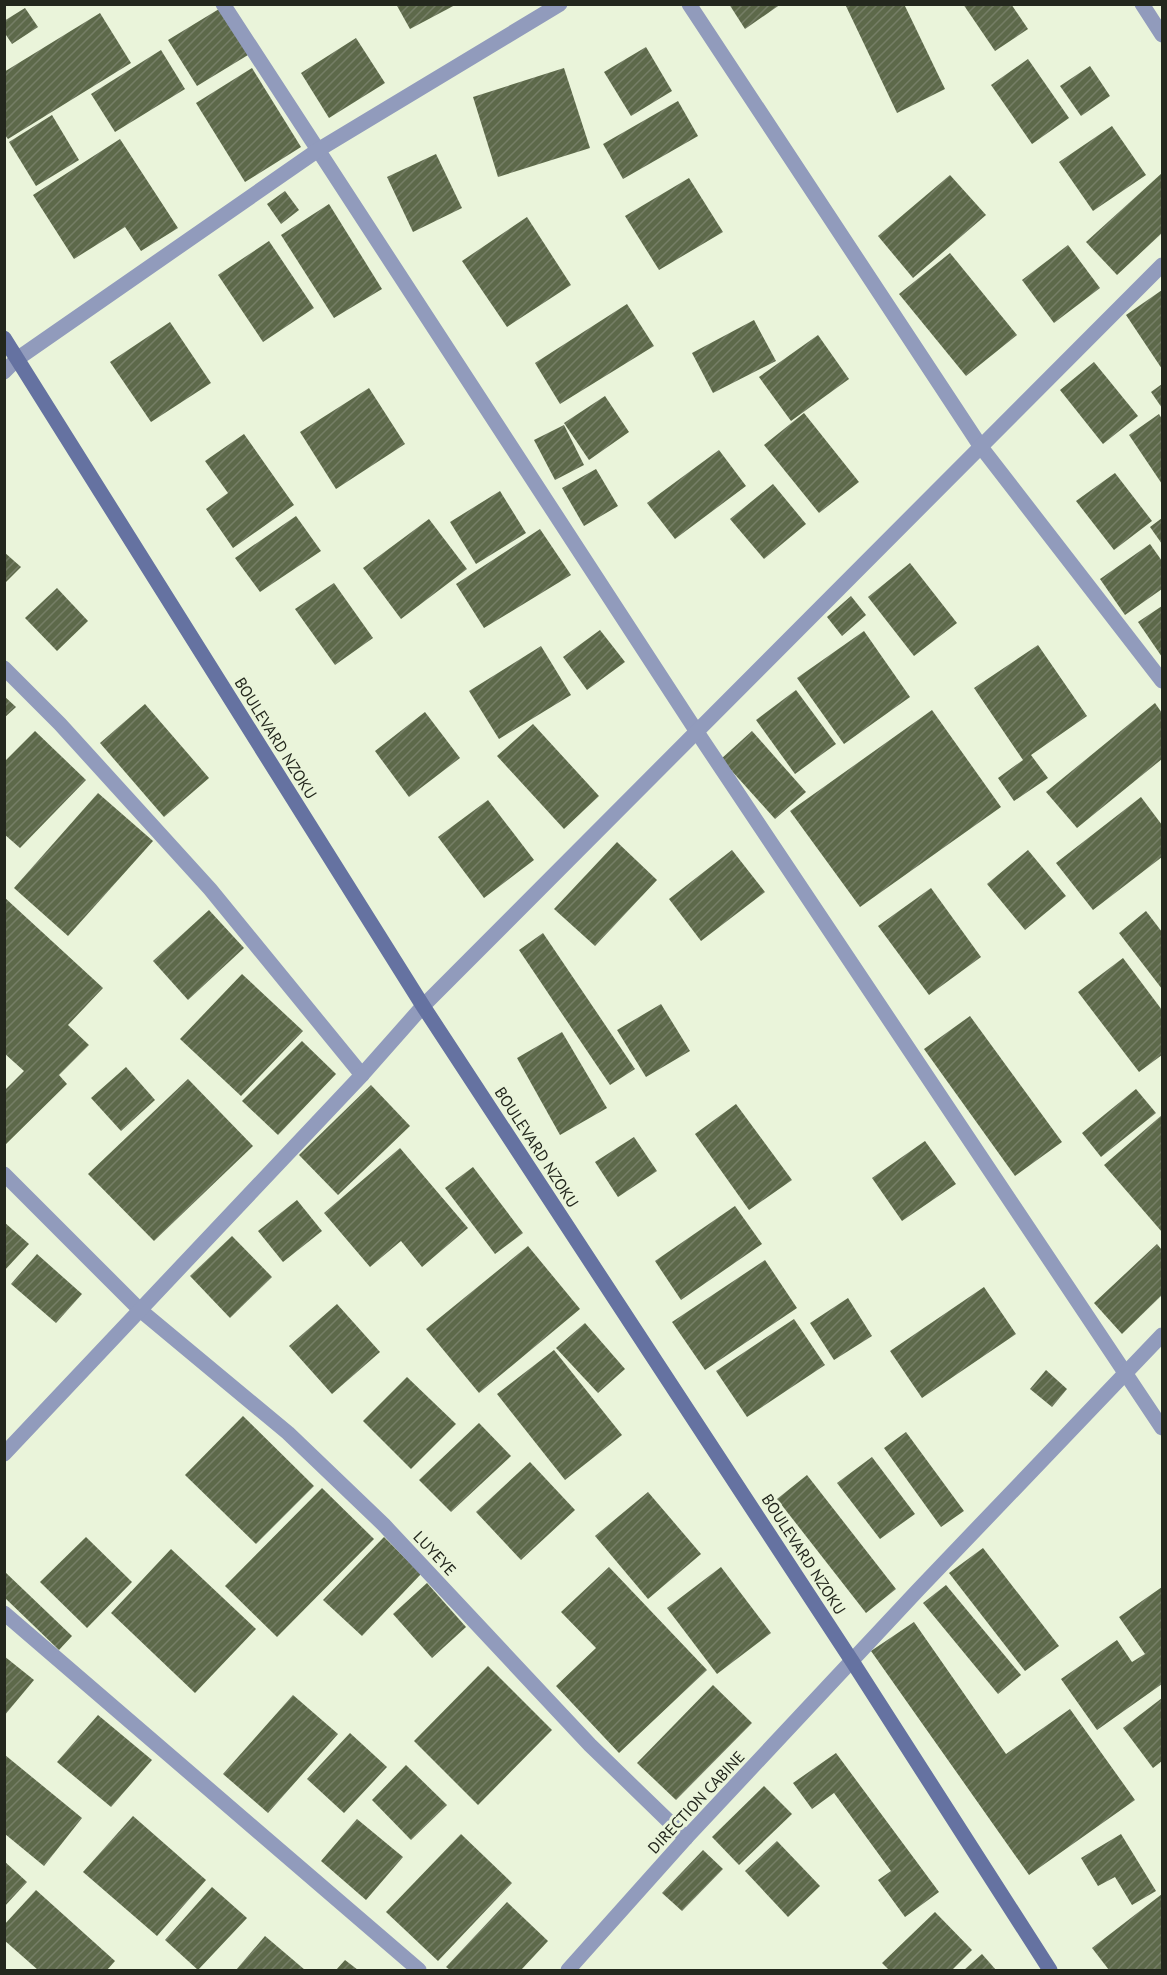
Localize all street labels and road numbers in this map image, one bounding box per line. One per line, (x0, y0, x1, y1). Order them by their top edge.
street label: BOULEVARD NZOKU (230, 673, 322, 803)
street label: BOULEVARD NZOKU (491, 1083, 583, 1211)
street label: BOULEVARD NZOKU (758, 1490, 850, 1618)
street label: LUYEYE (409, 1527, 461, 1579)
street label: DIRECTION CABINE (643, 1747, 749, 1857)

